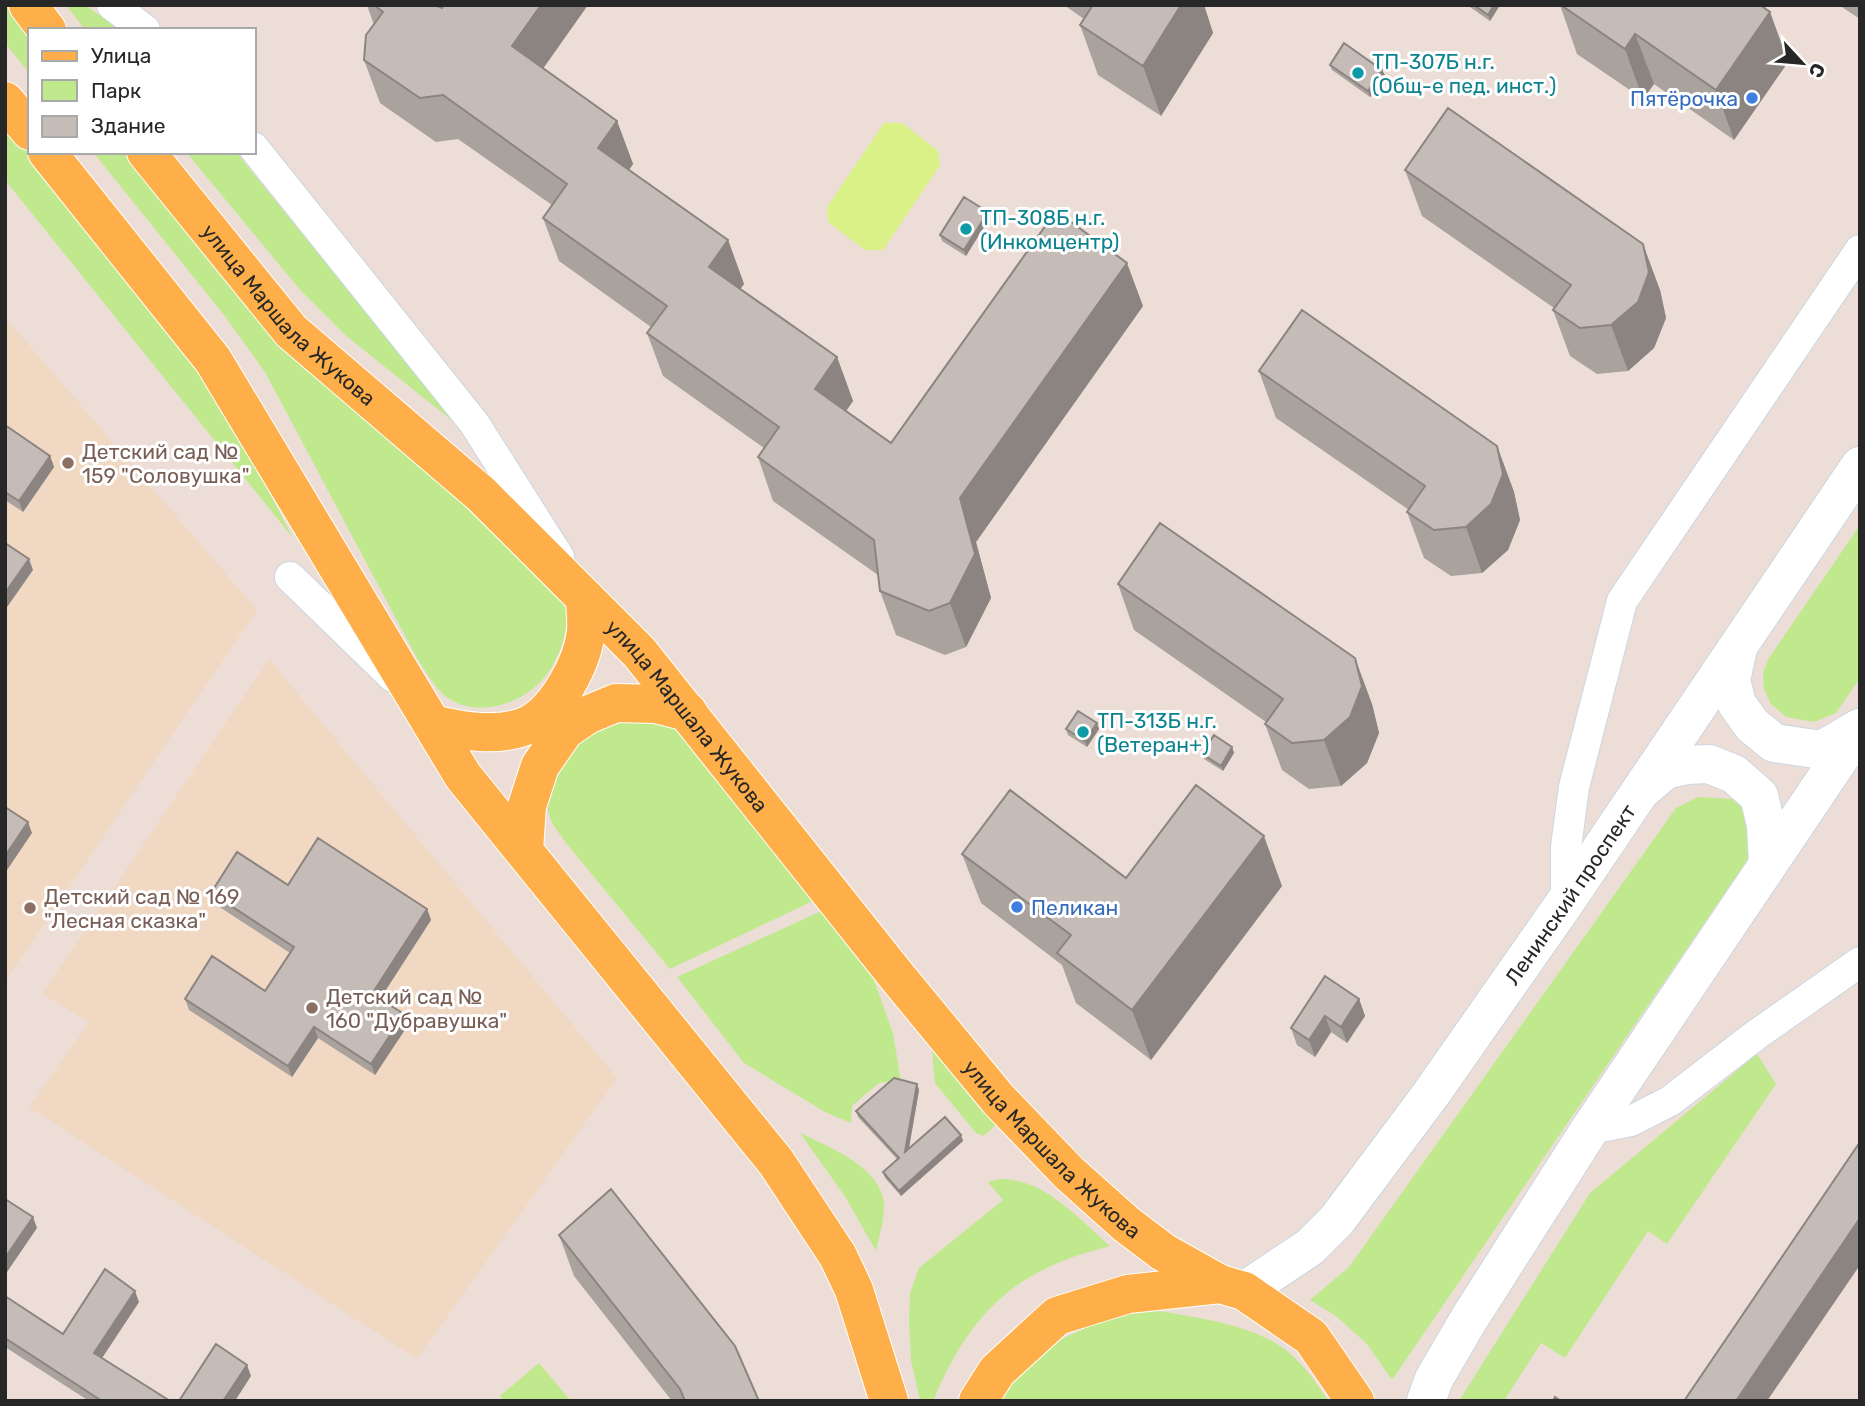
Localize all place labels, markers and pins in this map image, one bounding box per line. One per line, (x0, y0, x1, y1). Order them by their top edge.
place label: ТП-307Б н.г. (Общ-е пед. инст.) (1372, 49, 1556, 98)
marker: ТП-307Б н.г. (Общ-е пед. инст.) (1350, 65, 1366, 81)
place label: Пятёрочка (1630, 86, 1738, 111)
marker: Пятёрочка (1744, 90, 1760, 106)
place label: ТП-308Б н.г. (Инкомцентр) (980, 205, 1119, 254)
marker: ТП-308Б н.г. (Инкомцентр) (958, 221, 974, 237)
place label: Детский сад № 159 "Соловушка" (82, 439, 250, 488)
marker: Детский сад № 159 "Соловушка" (60, 455, 76, 471)
place label: ТП-313Б н.г. (Ветеран+) (1097, 708, 1217, 757)
marker: ТП-313Б н.г. (Ветеран+) (1075, 724, 1091, 740)
place label: Детский сад № 169 "Лесная сказка" (44, 884, 239, 933)
place label: Пеликан (1031, 895, 1118, 920)
marker: Пеликан (1009, 899, 1025, 915)
marker: Детский сад № 169 "Лесная сказка" (22, 900, 38, 916)
place label: Детский сад № 160 "Дубравушка" (326, 984, 507, 1033)
marker: Детский сад № 160 "Дубравушка" (304, 1000, 320, 1016)

